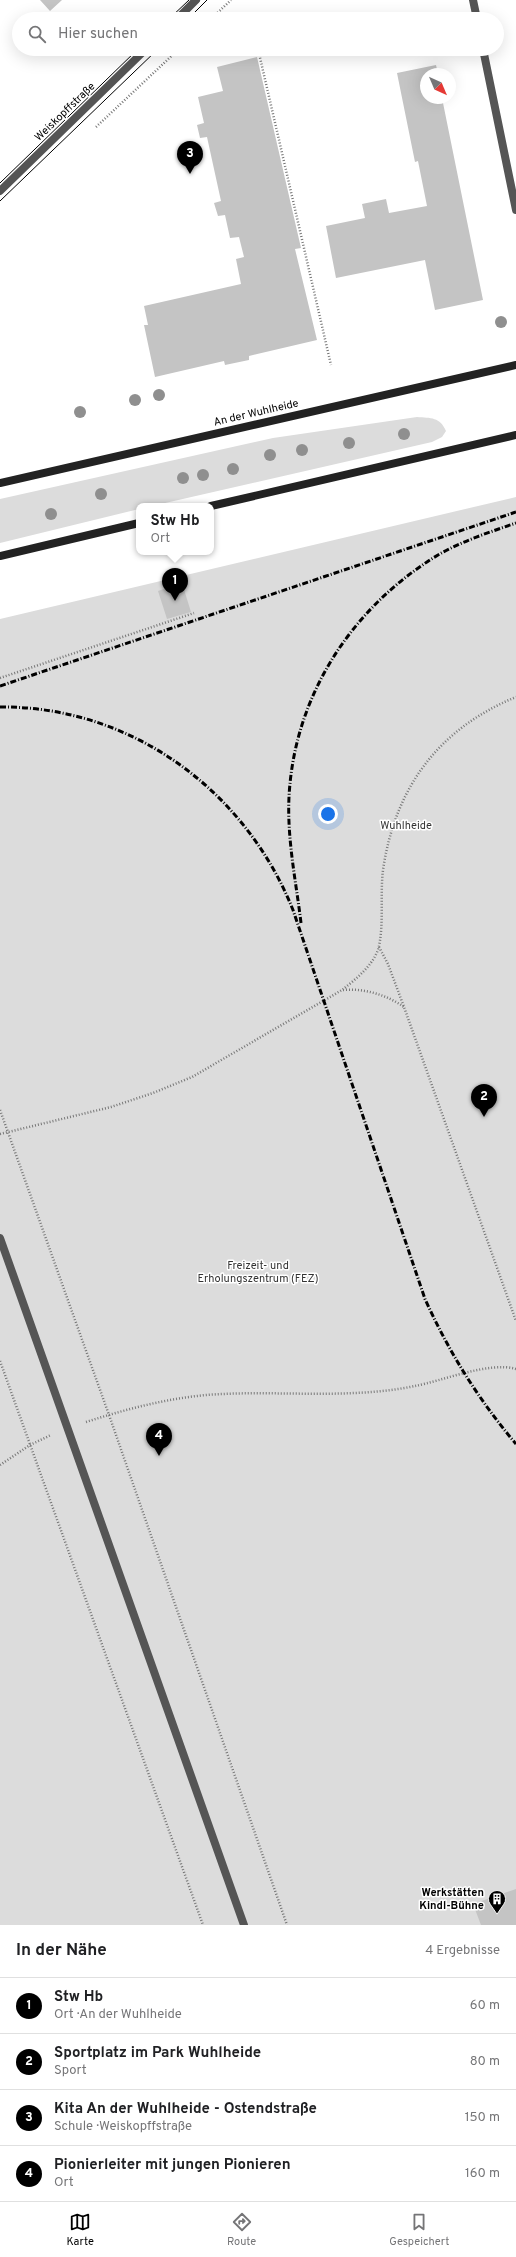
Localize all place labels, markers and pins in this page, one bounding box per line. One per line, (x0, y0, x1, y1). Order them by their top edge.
pin: 3 (177, 141, 203, 174)
pin: 1 (162, 568, 188, 601)
pin: 2 (471, 1084, 497, 1117)
pin: 4 (146, 1423, 172, 1456)
place label: Werkstätten Kindl-Bühne (419, 1886, 484, 1913)
building icon: Werkstätten Kindl-Bühne (487, 1889, 507, 1914)

